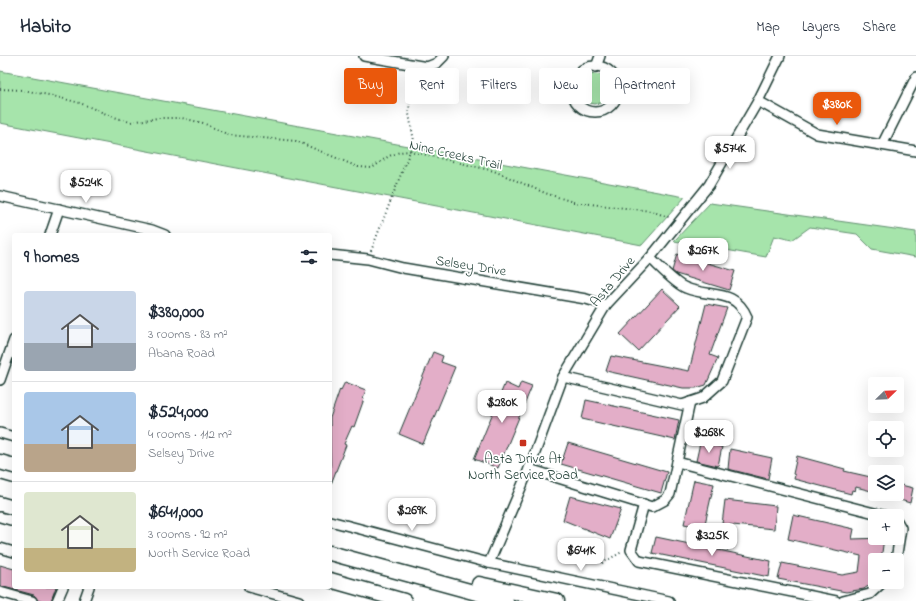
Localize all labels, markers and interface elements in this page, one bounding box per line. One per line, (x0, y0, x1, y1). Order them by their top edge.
text: Habito (20, 14, 71, 41)
text: Map (756, 17, 780, 38)
text: Layers (802, 17, 840, 38)
text: Share (862, 17, 896, 38)
chip: Buy (344, 68, 397, 104)
chip: Rent (405, 68, 459, 104)
chip: Filters (467, 68, 531, 104)
chip: New (539, 68, 592, 104)
chip: Apartment (600, 68, 690, 104)
pin: $380K (809, 92, 865, 126)
text: $380K (822, 95, 852, 114)
street label: Nine Creeks Trail (407, 135, 504, 176)
pin: $574K (702, 136, 758, 170)
text: $574K (714, 139, 746, 158)
pin: $524K (58, 170, 114, 204)
text: $524K (69, 173, 103, 192)
pin: $267K (675, 238, 731, 272)
text: $267K (687, 241, 719, 260)
text: 9 homes (24, 245, 80, 270)
icon: filters (298, 246, 320, 268)
street label: Selsey Drive (434, 251, 508, 284)
street label: Asta Drive (586, 251, 641, 312)
text: $380,000 (148, 300, 204, 325)
icon: home (56, 307, 104, 355)
text: 3 rooms · 83 m² (148, 325, 228, 344)
text: Abana Road (148, 344, 215, 363)
north arrow (868, 377, 904, 413)
map controls (868, 377, 904, 589)
pin: $280K (474, 390, 530, 424)
text: $280K (486, 393, 518, 412)
text: $524,000 (148, 400, 208, 425)
icon: home (56, 408, 104, 456)
pin: $268K (681, 420, 737, 454)
button: locate (868, 421, 904, 457)
text: $268K (693, 423, 725, 442)
text: 4 rooms · 112 m² (148, 425, 232, 444)
marker: Asta Drive At North Service Road (518, 438, 528, 448)
text: Selsey Drive (148, 444, 214, 463)
place label: Asta Drive At North Service Road (468, 449, 578, 486)
button: layers (868, 465, 904, 501)
pin: $269K (384, 498, 440, 532)
text: $641,000 (148, 500, 203, 525)
text: $269K (397, 501, 427, 520)
icon: home (56, 508, 104, 556)
button: + (868, 509, 904, 545)
pin: $325K (684, 523, 740, 557)
text: 3 rooms · 92 m² (148, 525, 228, 544)
text: $325K (695, 526, 729, 545)
pin: $641K (553, 538, 609, 572)
text: $641K (566, 541, 596, 560)
text: North Service Road (148, 544, 250, 563)
button: − (868, 553, 904, 589)

